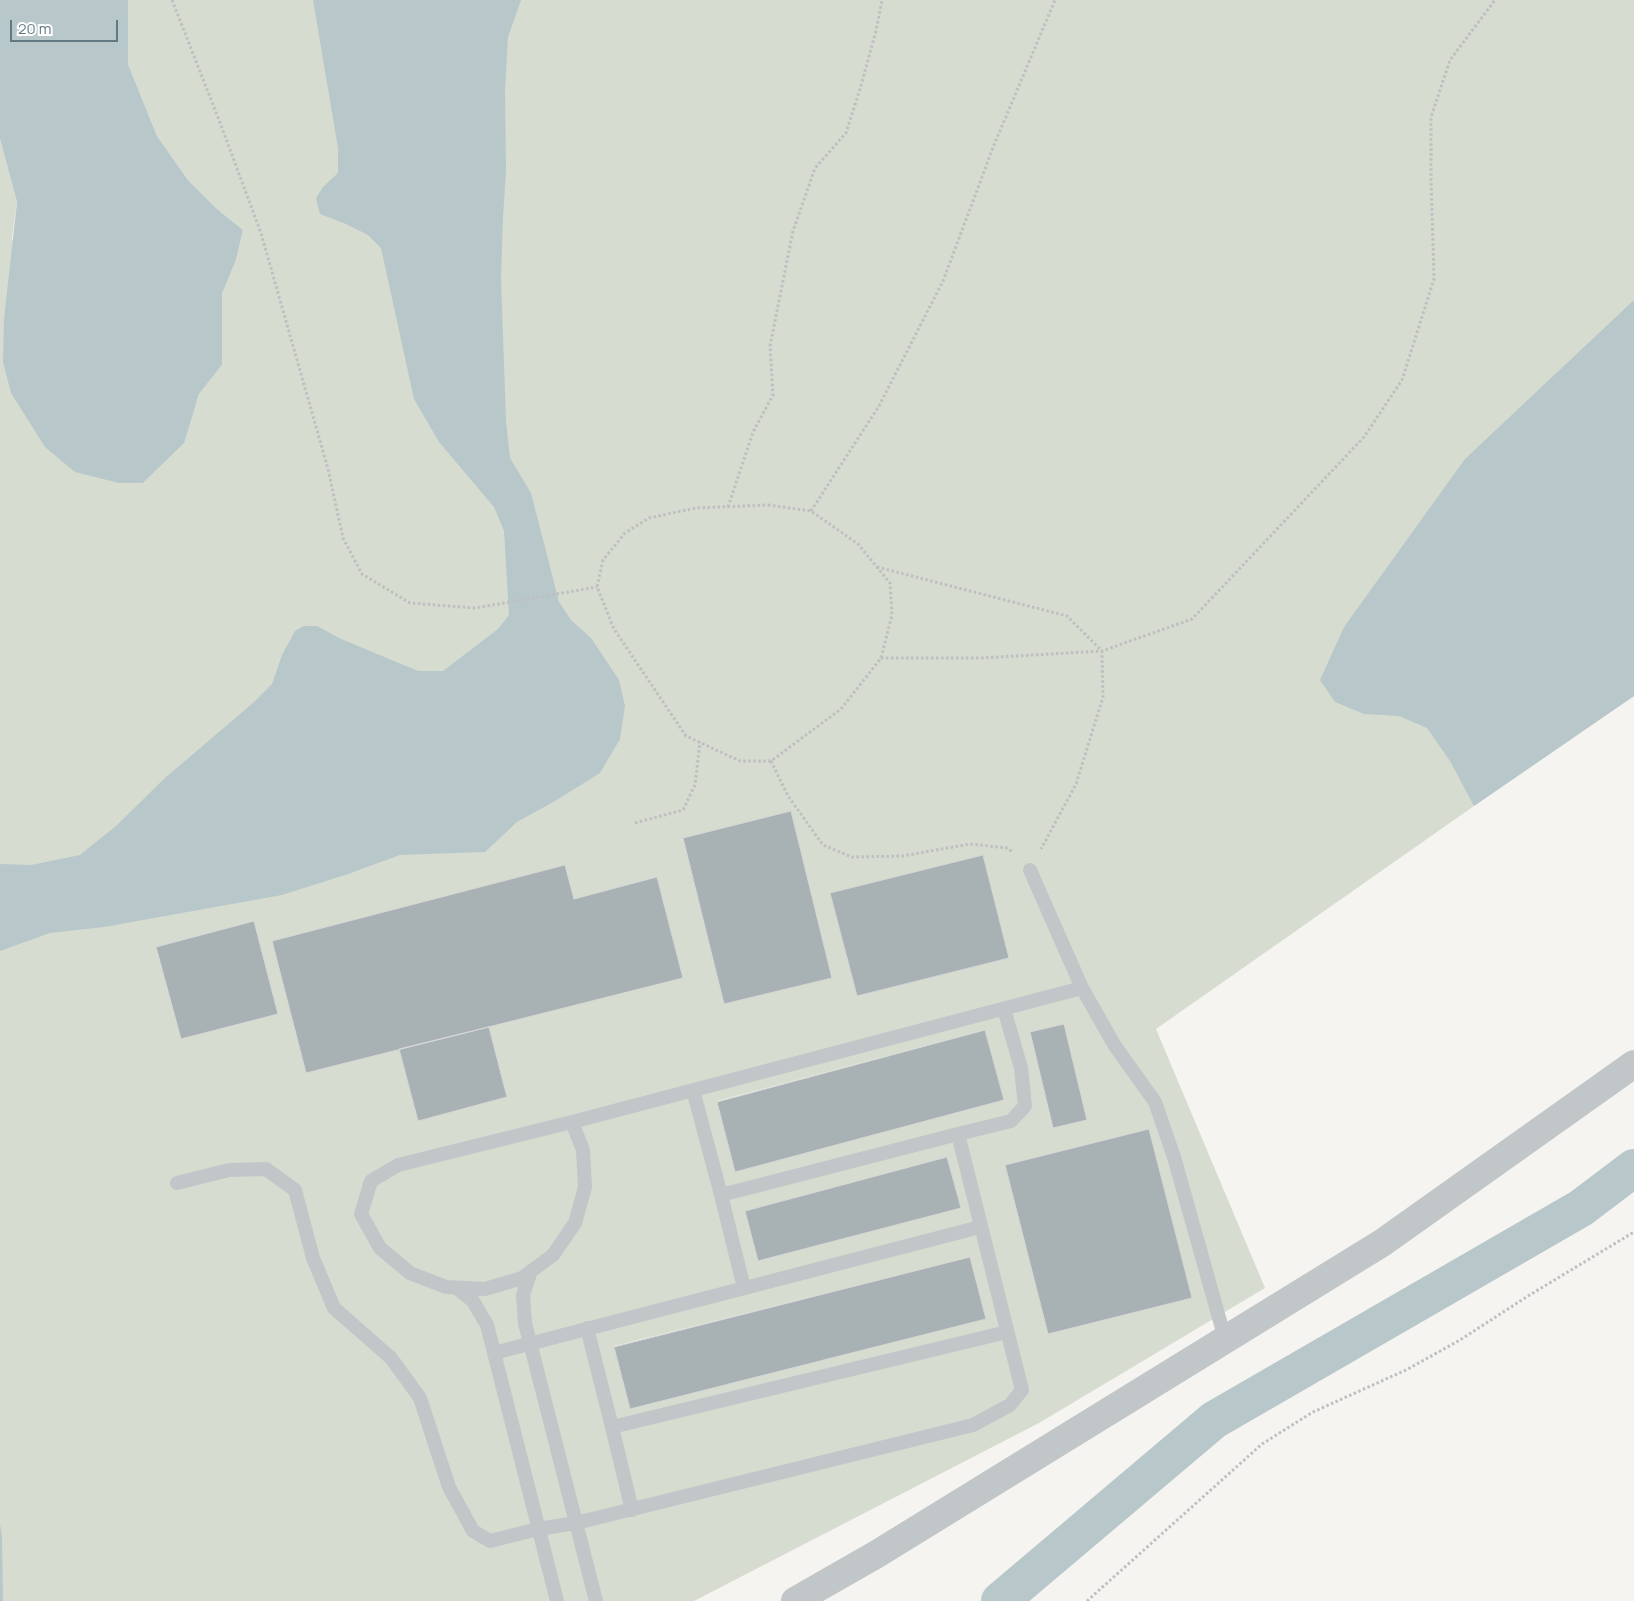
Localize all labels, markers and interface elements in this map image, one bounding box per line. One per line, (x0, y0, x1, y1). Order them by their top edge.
scale bar (12, 10, 120, 42)
text: 20 m (18, 18, 51, 39)

